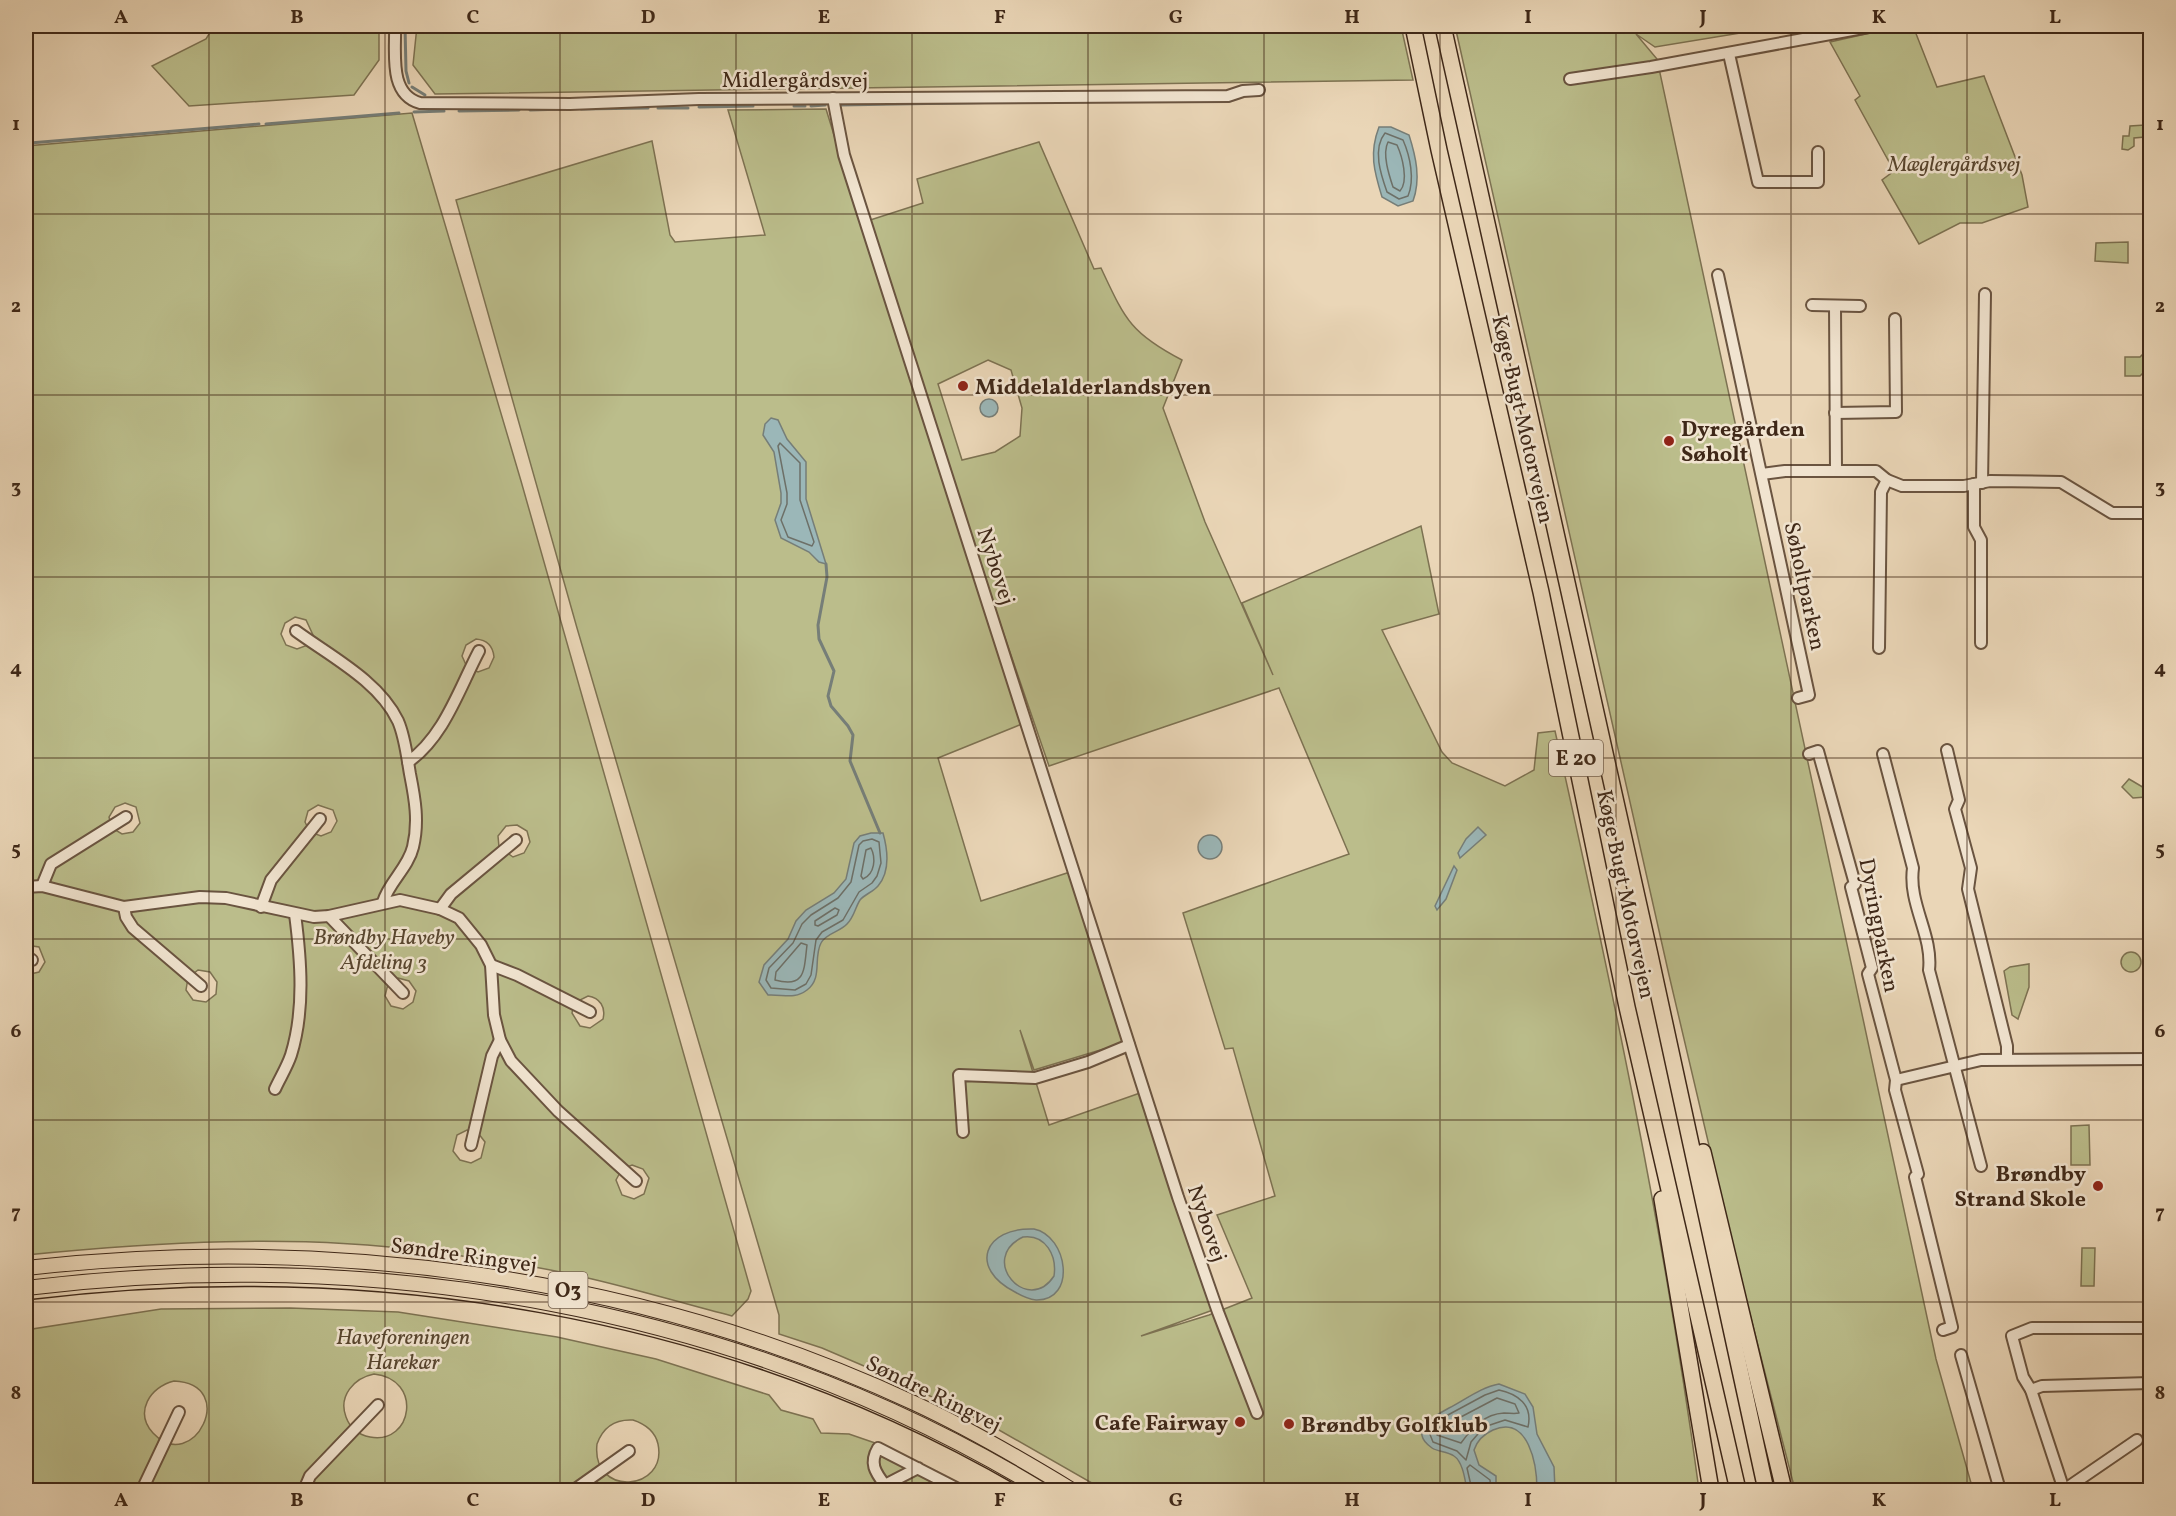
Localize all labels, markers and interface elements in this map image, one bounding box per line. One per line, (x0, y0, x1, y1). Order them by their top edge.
text: A (114, 4, 128, 32)
text: B (290, 4, 304, 32)
text: C (467, 4, 480, 32)
text: D (641, 4, 655, 32)
text: E (818, 4, 830, 32)
text: F (994, 4, 1006, 32)
text: G (1169, 4, 1183, 32)
text: H (1344, 4, 1360, 32)
text: I (1524, 4, 1532, 32)
text: J (1698, 4, 1707, 32)
text: K (1872, 4, 1887, 32)
text: L (2049, 4, 2061, 32)
street label: Midlergårdsvej (722, 66, 868, 97)
text: 1 (12, 111, 20, 139)
text: 1 (2156, 111, 2164, 139)
park label: Mæglergårdsvej (1887, 150, 2021, 181)
text: 2 (11, 293, 21, 321)
text: 2 (2155, 293, 2165, 321)
street label: Køge Bugt Motorvejen (1482, 312, 1561, 527)
place label: Middelalderlandsbyen (975, 373, 1212, 404)
marker: Middelalderlandsbyen (956, 379, 970, 393)
place label: Dyregården Søholt (1681, 415, 1805, 471)
marker: Dyregården Søholt (1662, 434, 1676, 448)
text: 3 (11, 474, 21, 502)
text: 3 (2155, 474, 2165, 502)
street label: Søholtparken (1775, 519, 1832, 654)
street label: Nybovej (968, 524, 1022, 610)
text: 4 (10, 655, 22, 683)
text: 4 (2154, 655, 2166, 683)
road number: E 20 (1549, 740, 1603, 776)
street label: Køge Bugt Motorvejen (1587, 787, 1662, 1002)
text: 5 (11, 836, 21, 864)
text: 5 (2155, 836, 2165, 864)
street label: Dyringparken (1849, 856, 1906, 995)
park label: Brøndby Haveby Afdeling 3 (313, 923, 455, 979)
text: 6 (11, 1018, 22, 1046)
text: 6 (2155, 1018, 2166, 1046)
place label: Brøndby Strand Skole (1955, 1160, 2087, 1216)
marker: Brøndby Strand Skole (2091, 1179, 2105, 1193)
street label: Nybovej (1178, 1181, 1233, 1267)
text: 7 (11, 1199, 21, 1227)
text: 7 (2155, 1199, 2165, 1227)
street label: Søndre Ringvej (388, 1231, 539, 1282)
road number: O3 (548, 1272, 588, 1308)
park label: Haveforeningen Harekær (336, 1323, 470, 1379)
street label: Søndre Ringvej (860, 1349, 1006, 1442)
text: 8 (11, 1380, 21, 1408)
text: 8 (2155, 1380, 2165, 1408)
place label: Cafe Fairway (1095, 1409, 1229, 1440)
place label: Brøndby Golfklub (1301, 1411, 1488, 1442)
marker: Cafe Fairway (1233, 1415, 1247, 1429)
marker: Brøndby Golfklub (1282, 1417, 1296, 1431)
text: A (114, 1487, 128, 1515)
text: B (290, 1487, 304, 1515)
text: C (467, 1487, 480, 1515)
text: D (641, 1487, 655, 1515)
text: E (818, 1487, 830, 1515)
text: F (994, 1487, 1006, 1515)
text: G (1169, 1487, 1183, 1515)
text: H (1344, 1487, 1360, 1515)
text: I (1524, 1487, 1532, 1515)
text: J (1698, 1487, 1707, 1515)
text: K (1872, 1487, 1887, 1515)
text: L (2049, 1487, 2061, 1515)

